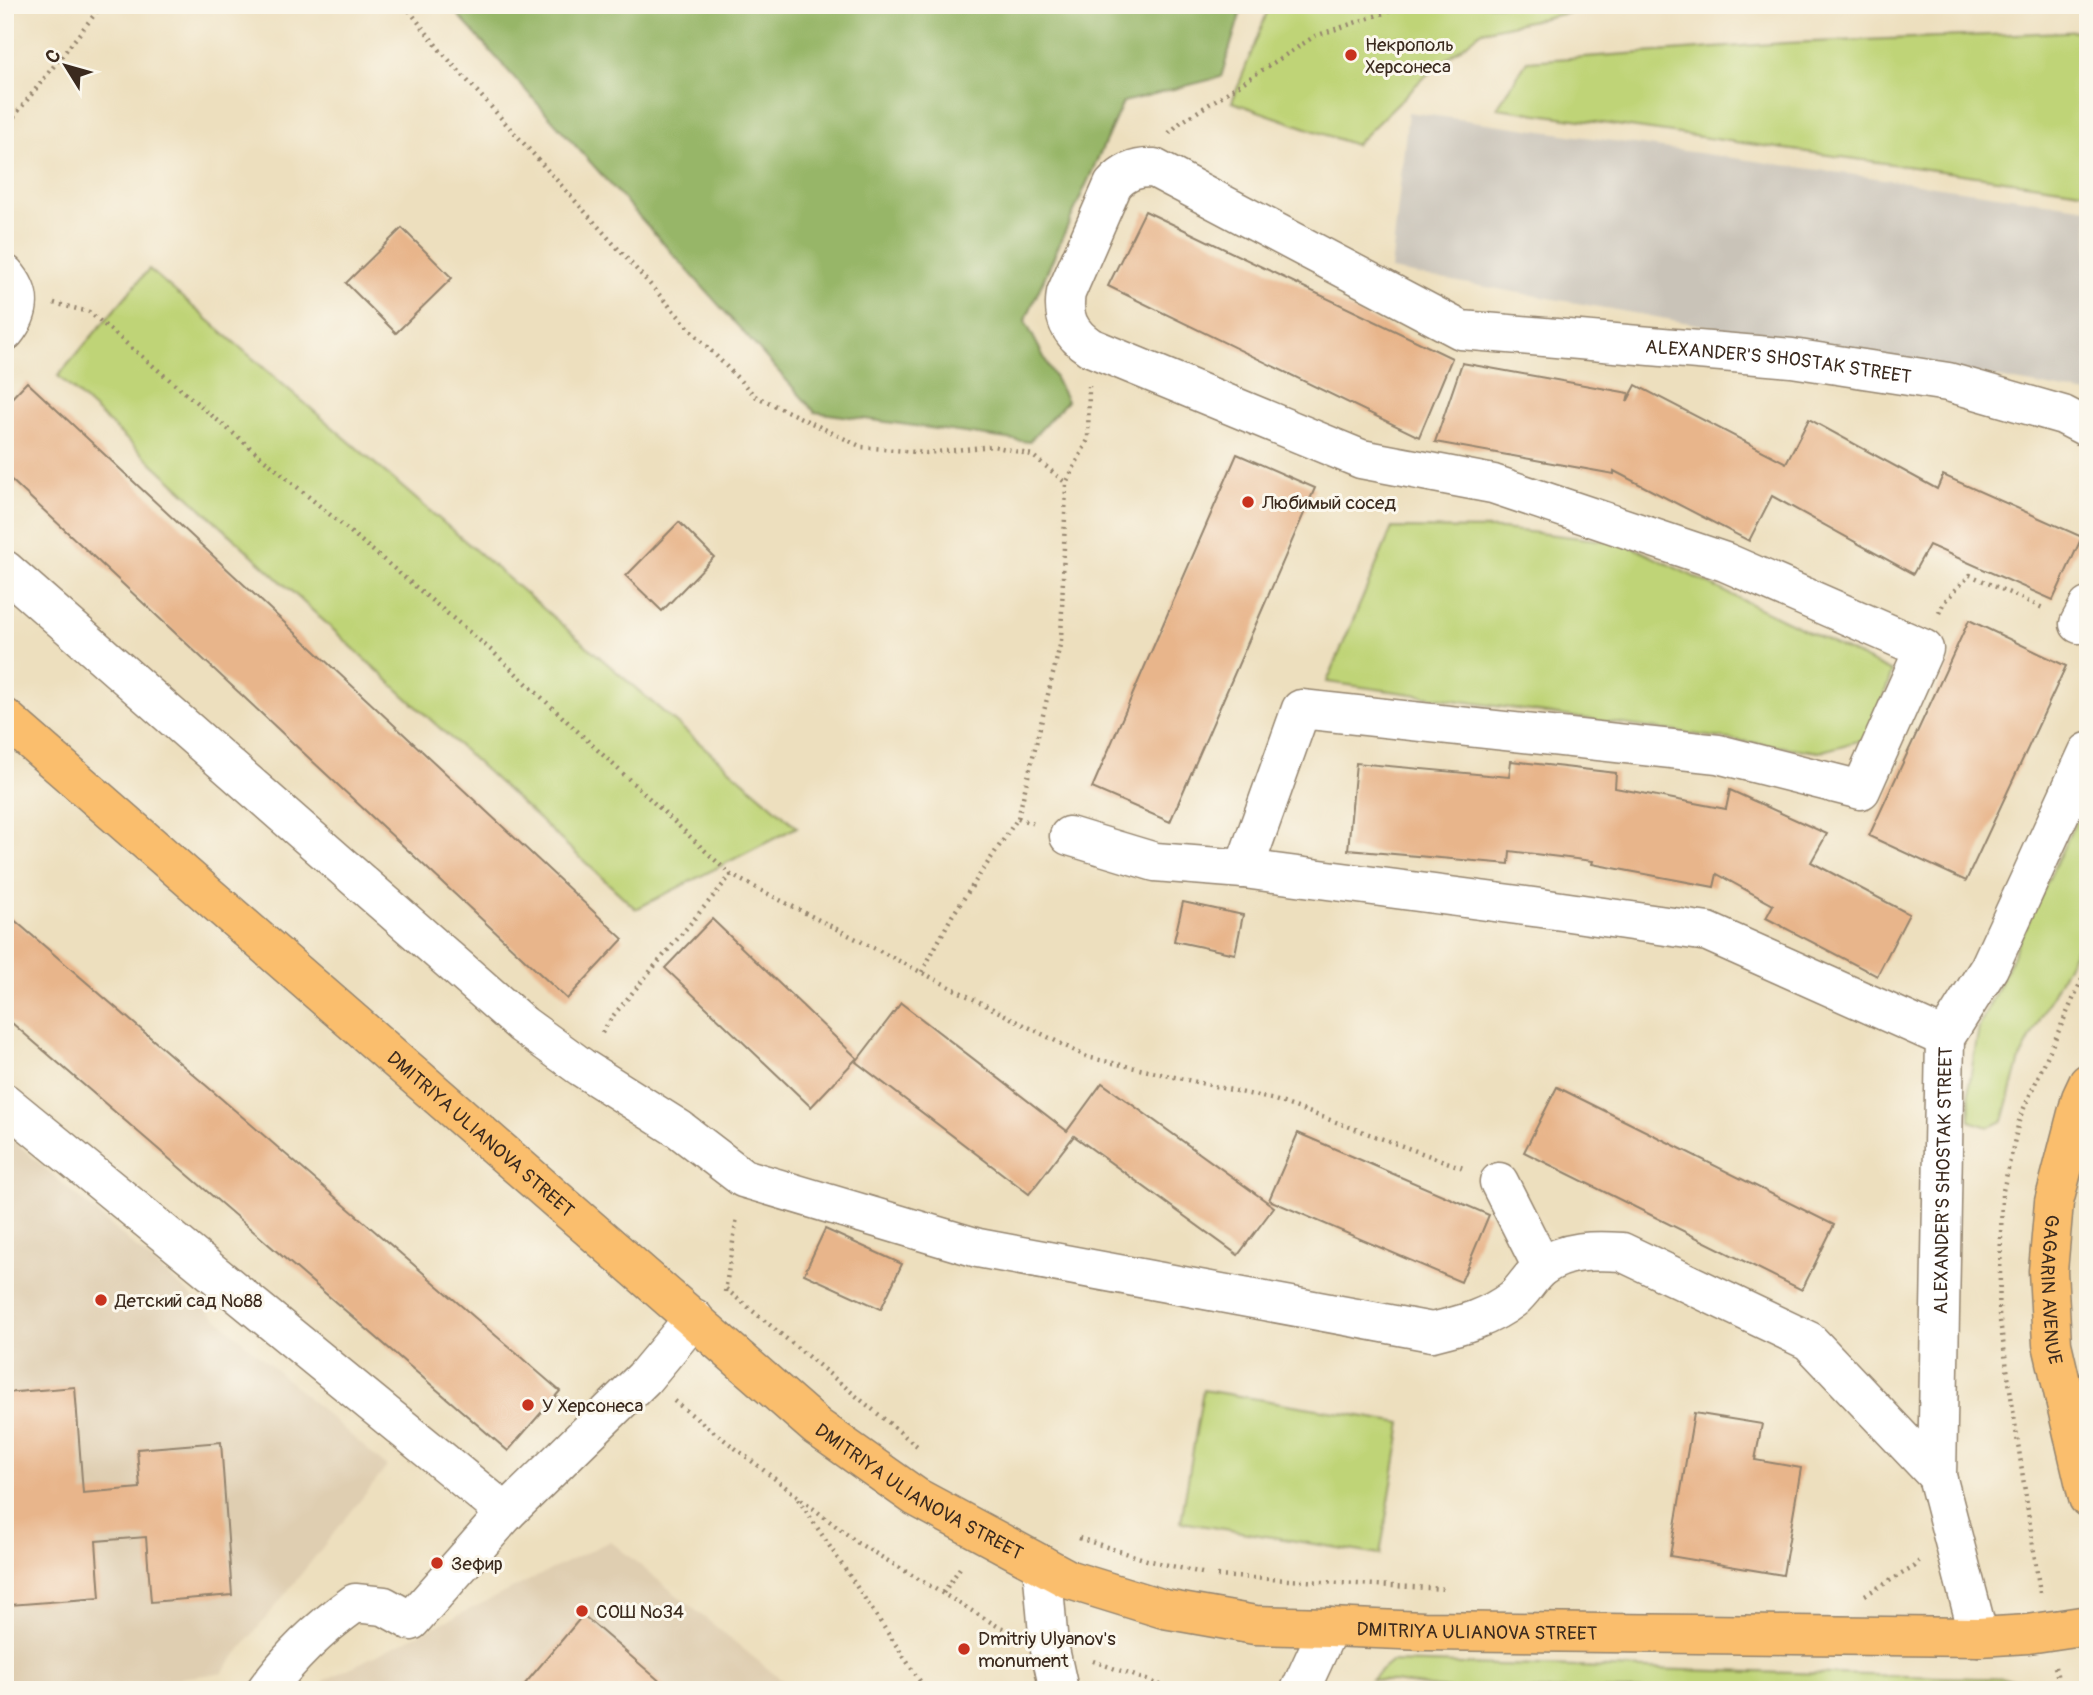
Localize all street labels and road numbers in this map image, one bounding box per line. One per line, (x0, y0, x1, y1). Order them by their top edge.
street label: ALEXANDER'S SHOSTAK STREET (1644, 335, 1913, 389)
street label: DMITRIYA ULIANOVA STREET (382, 1046, 579, 1223)
street label: ALEXANDER'S SHOSTAK STREET (1929, 1046, 1958, 1315)
street label: GAGARIN AVENUE (2035, 1214, 2067, 1367)
street label: DMITRIYA ULIANOVA STREET (810, 1418, 1027, 1565)
street label: DMITRIYA ULIANOVA STREET (1356, 1617, 1597, 1646)

